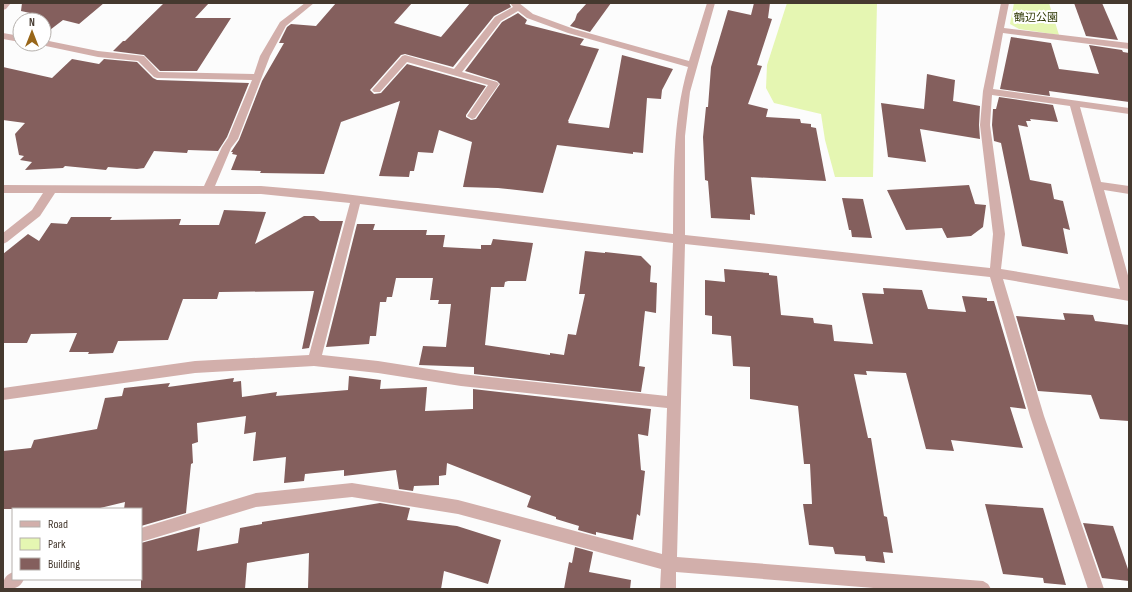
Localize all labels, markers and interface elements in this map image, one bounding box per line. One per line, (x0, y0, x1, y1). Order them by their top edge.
park label: 鶴辺公園 (1014, 11, 1058, 24)
north arrow (12, 12, 52, 52)
text: N (29, 16, 35, 29)
legend (12, 508, 142, 580)
text: Road (48, 517, 68, 532)
text: Park (48, 537, 66, 552)
text: Building (48, 557, 80, 572)

